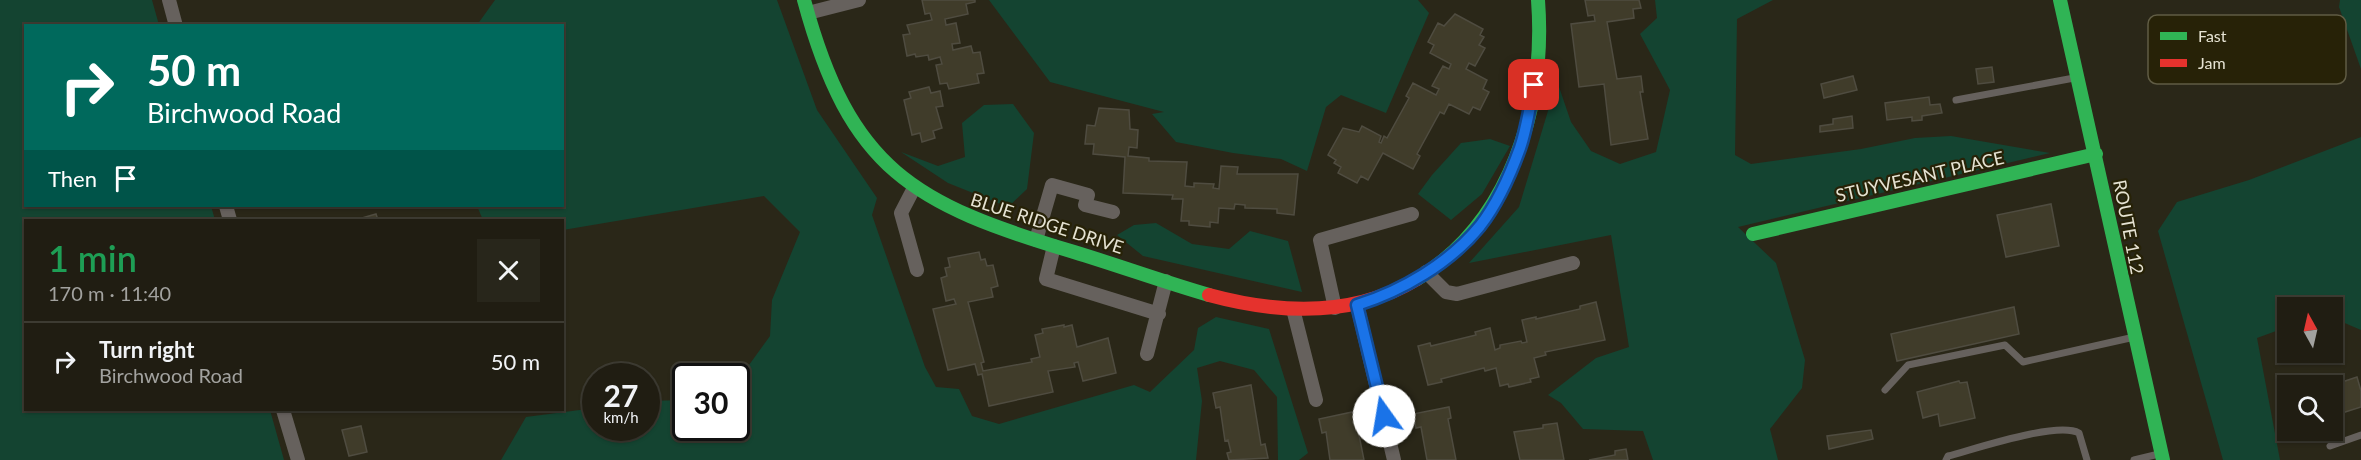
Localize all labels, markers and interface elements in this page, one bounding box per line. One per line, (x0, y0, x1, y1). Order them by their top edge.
legend (2148, 15, 2346, 84)
text: Fast (2198, 26, 2227, 45)
text: 50 m (147, 45, 241, 95)
icon: right (48, 48, 126, 126)
text: Jam (2198, 53, 2226, 72)
pin (1508, 59, 1559, 110)
icon: arrive (1517, 68, 1550, 101)
text: Birchwood Road (147, 96, 341, 129)
street label: STUYVESANT PLACE (1834, 146, 2006, 206)
icon: arrive (109, 162, 142, 195)
text: Then (48, 165, 97, 192)
street label: ROUTE 112 (2109, 178, 2149, 276)
street label: BLUE RIDGE DRIVE (968, 188, 1127, 258)
text: 1 min (48, 236, 137, 280)
button: close (477, 239, 540, 302)
text: 170 m · 11:40 (48, 281, 171, 305)
north arrow (2277, 297, 2343, 363)
map controls (2277, 297, 2343, 441)
text: Turn right (99, 336, 194, 363)
icon: right (48, 345, 81, 378)
text: 50 m (491, 348, 540, 375)
text: Birchwood Road (99, 363, 243, 387)
speed limit sign: 30 (672, 363, 750, 441)
button: search (2277, 375, 2343, 441)
text: 27 (604, 377, 638, 413)
position arrow (1352, 384, 1416, 448)
text: km/h (603, 408, 639, 426)

